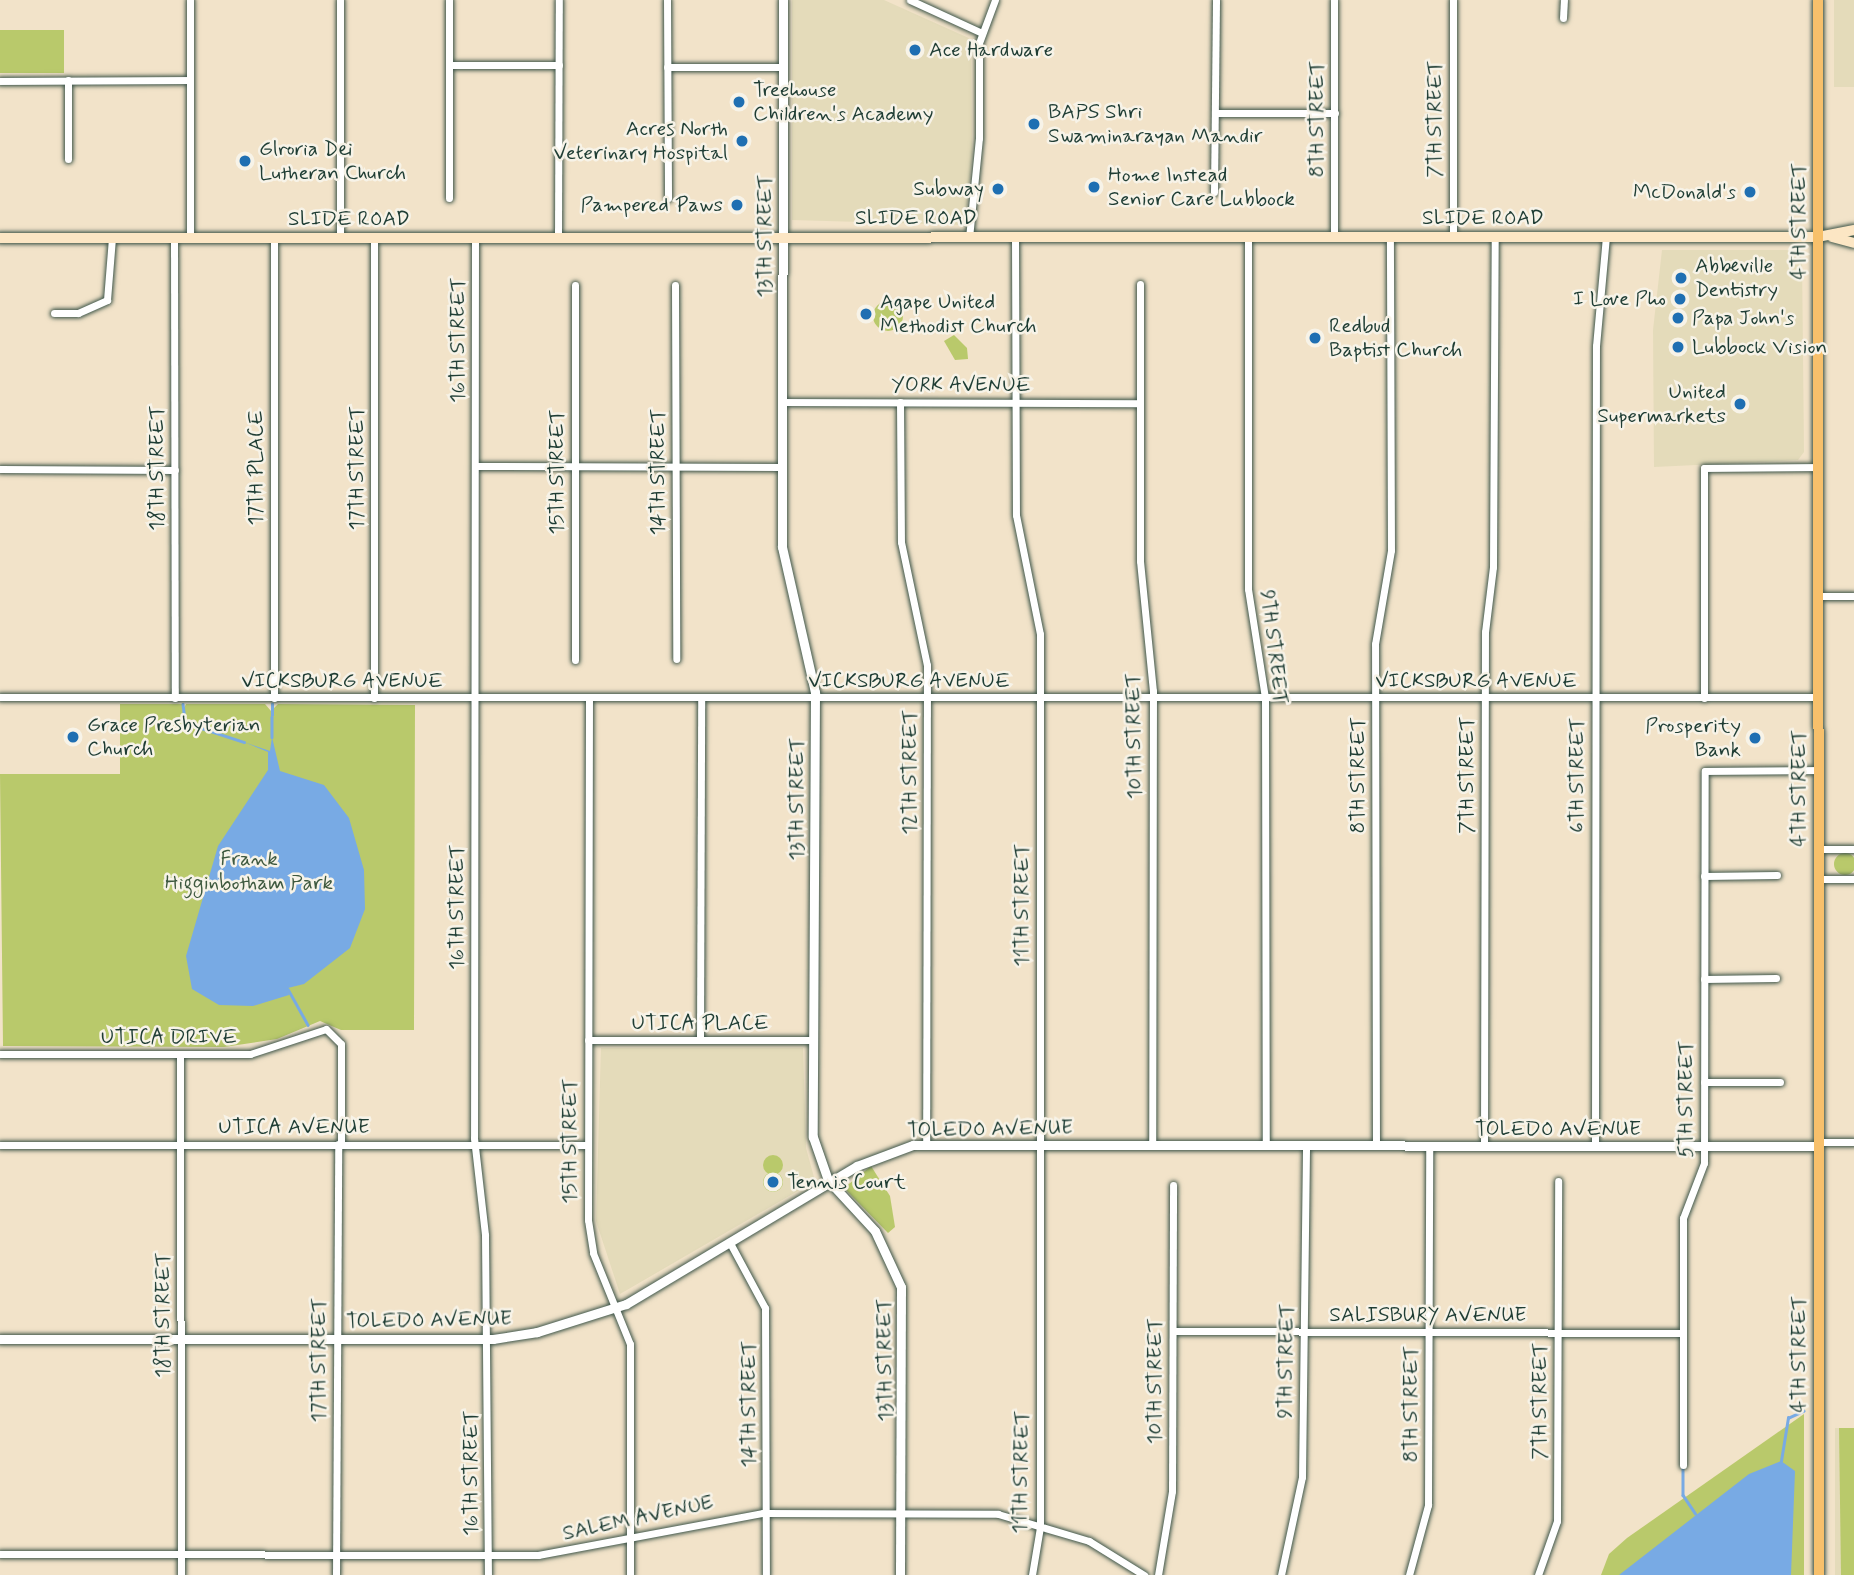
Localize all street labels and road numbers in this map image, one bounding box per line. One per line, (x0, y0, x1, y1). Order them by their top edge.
street label: 8TH STREET (1304, 59, 1330, 179)
street label: 7TH STREET (1422, 59, 1448, 179)
street label: 4TH STREET (1786, 161, 1812, 281)
street label: 13TH STREET (752, 173, 778, 299)
street label: SLIDE ROAD (855, 205, 977, 231)
street label: SLIDE ROAD (1422, 205, 1544, 231)
street label: SLIDE ROAD (288, 206, 410, 232)
street label: 16TH STREET (445, 276, 471, 404)
street label: YORK AVENUE (891, 372, 1031, 398)
street label: 18TH STREET (144, 404, 170, 532)
street label: 17TH STREET (344, 404, 370, 532)
street label: 14TH STREET (645, 407, 671, 537)
street label: 15TH STREET (544, 408, 570, 536)
street label: 17TH PLACE (243, 411, 269, 525)
street label: 9TH STREET (1254, 587, 1294, 707)
street label: VICKSBURG AVENUE (241, 668, 443, 694)
street label: VICKSBURG AVENUE (808, 668, 1010, 694)
street label: VICKSBURG AVENUE (1375, 668, 1577, 694)
street label: 10TH STREET (1120, 671, 1148, 801)
street label: 12TH STREET (897, 708, 923, 836)
street label: 8TH STREET (1345, 715, 1371, 835)
street label: 7TH STREET (1454, 715, 1480, 835)
street label: 6TH STREET (1564, 716, 1590, 834)
street label: 4TH STREET (1786, 728, 1812, 848)
street label: 13TH STREET (784, 736, 810, 862)
street label: 11TH STREET (1009, 842, 1035, 968)
street label: 16TH STREET (444, 843, 470, 971)
street label: UTICA PLACE (632, 1010, 768, 1036)
street label: UTICA DRIVE (100, 1024, 238, 1050)
street label: 5TH STREET (1673, 1039, 1699, 1159)
street label: 15TH STREET (557, 1077, 583, 1205)
street label: UTICA AVENUE (218, 1114, 370, 1140)
street label: TOLEDO AVENUE (907, 1115, 1073, 1143)
street label: TOLEDO AVENUE (1475, 1116, 1641, 1142)
street label: 18TH STREET (150, 1251, 176, 1379)
street label: 4TH STREET (1786, 1294, 1812, 1414)
street label: 17TH STREET (306, 1296, 332, 1424)
street label: 13TH STREET (871, 1297, 899, 1423)
street label: 9TH STREET (1272, 1302, 1300, 1420)
street label: SALISBURY AVENUE (1329, 1302, 1527, 1328)
street label: TOLEDO AVENUE (346, 1306, 512, 1334)
street label: 10TH STREET (1142, 1317, 1168, 1445)
street label: 14TH STREET (736, 1339, 762, 1469)
street label: 7TH STREET (1527, 1341, 1553, 1461)
street label: 8TH STREET (1398, 1344, 1424, 1464)
street label: 16TH STREET (458, 1409, 484, 1537)
street label: 11TH STREET (1007, 1409, 1035, 1535)
street label: SALEM AVENUE (559, 1489, 717, 1547)

